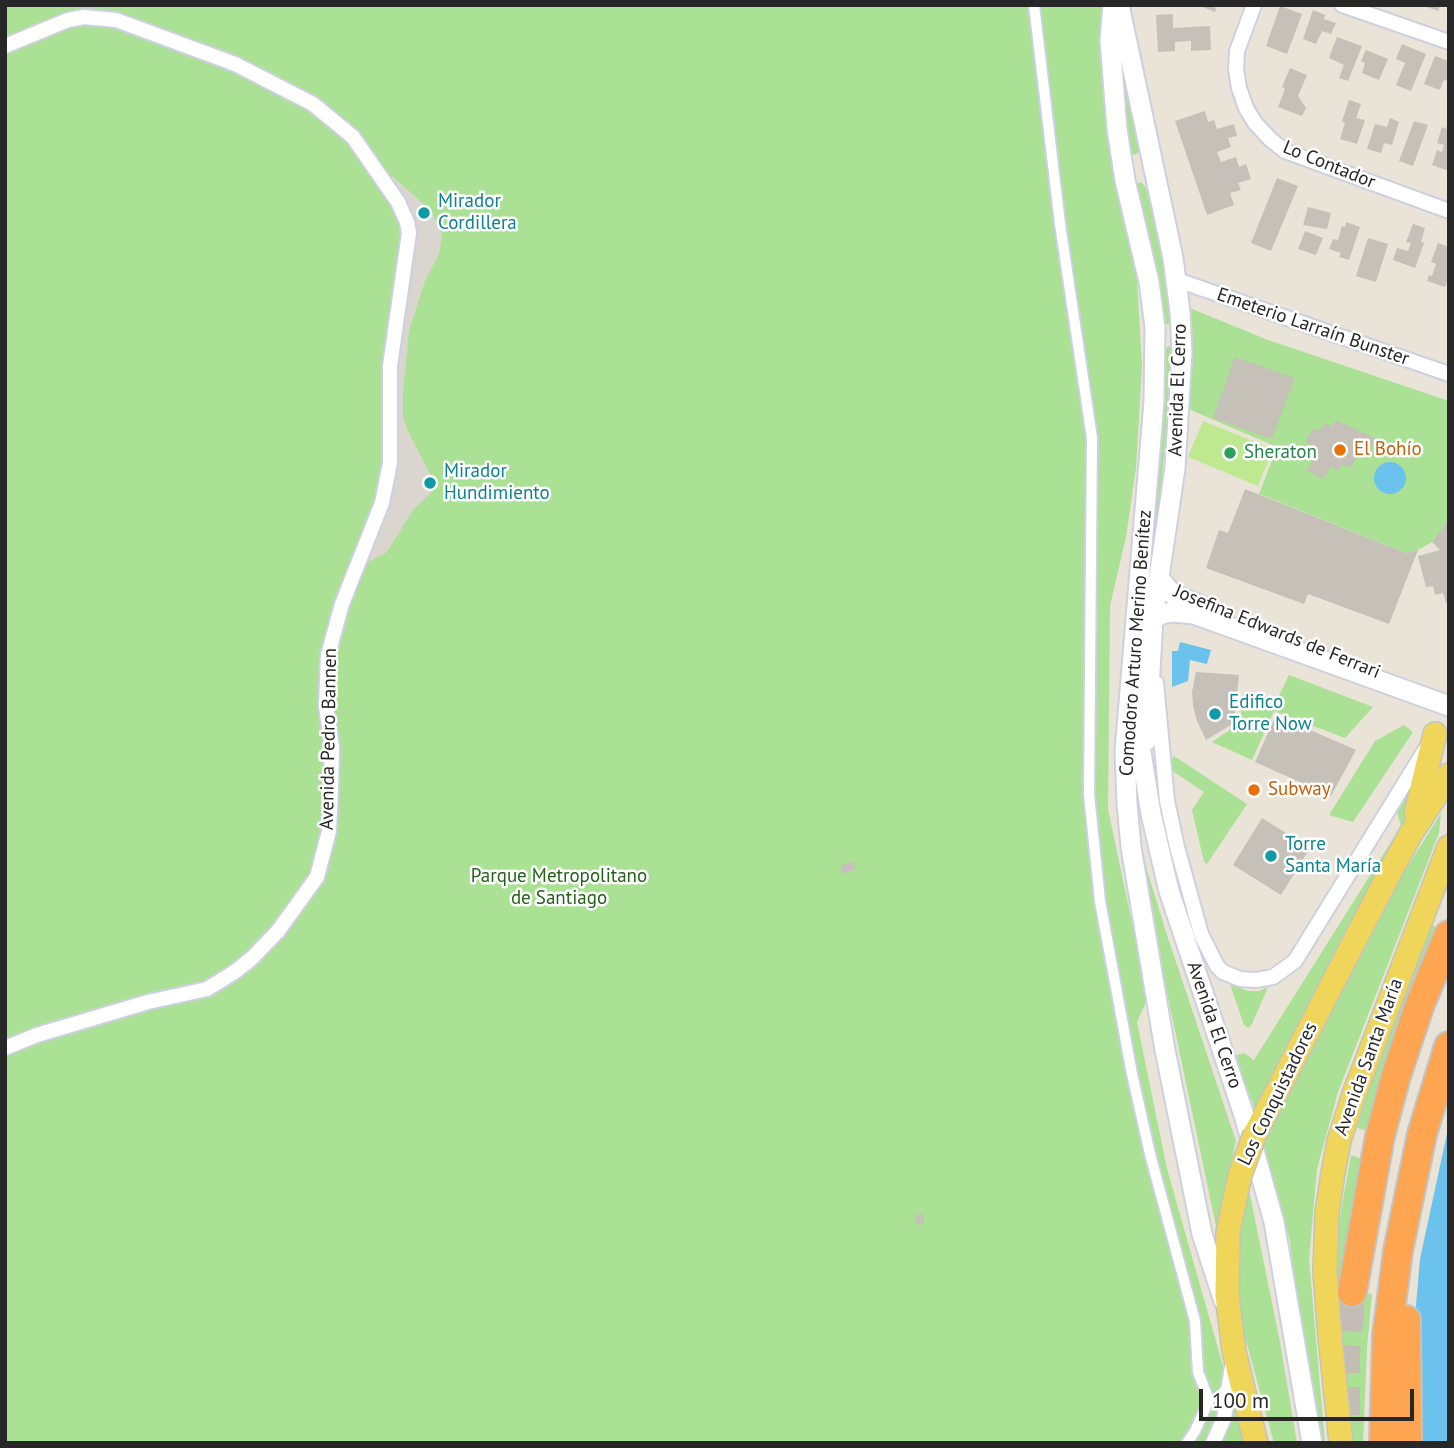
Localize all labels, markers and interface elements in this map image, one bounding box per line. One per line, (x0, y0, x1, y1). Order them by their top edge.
street label: Lo Contador (1280, 136, 1378, 194)
place label: Mirador Cordillera (438, 191, 517, 235)
marker: Mirador Cordillera (416, 205, 432, 221)
street label: Emeterio Larraín Bunster (1214, 283, 1412, 371)
street label: Avenida El Cerro (1164, 323, 1192, 457)
place label: El Bohío (1354, 439, 1422, 461)
place label: Sheraton (1244, 442, 1317, 464)
marker: El Bohío (1332, 442, 1348, 458)
marker: Sheraton (1222, 445, 1238, 461)
place label: Mirador Hundimiento (444, 461, 550, 505)
marker: Mirador Hundimiento (422, 475, 438, 491)
street label: Comodoro Arturo Merino Benítez (1115, 509, 1157, 777)
street label: Josefina Edwards de Ferrari (1171, 580, 1383, 684)
street label: Avenida Pedro Bannen (316, 648, 342, 830)
place label: Edifico Torre Now (1229, 692, 1312, 736)
marker: Edifico Torre Now (1207, 706, 1223, 722)
place label: Subway (1268, 779, 1331, 801)
marker: Subway (1246, 782, 1262, 798)
place label: Torre Santa María (1285, 834, 1381, 878)
marker: Torre Santa María (1263, 848, 1279, 864)
park label: Parque Metropolitano de Santiago (471, 866, 647, 910)
street label: Avenida El Cerro (1182, 958, 1246, 1092)
street label: Avenida Santa María (1330, 975, 1408, 1139)
street label: Los Conquistadores (1233, 1019, 1323, 1169)
scale bar (1202, 1374, 1417, 1418)
text: 100 m (1212, 1387, 1269, 1414)

